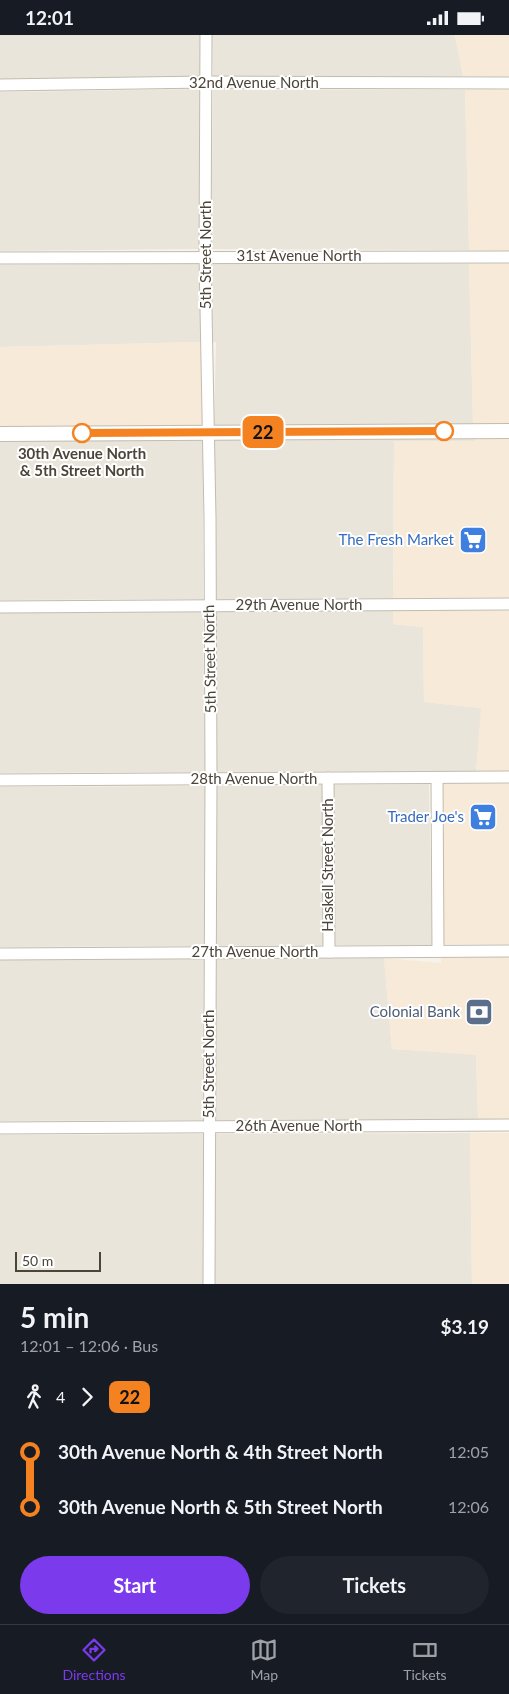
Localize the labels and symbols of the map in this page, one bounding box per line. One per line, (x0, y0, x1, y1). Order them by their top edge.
street label: 32nd Avenue North (189, 73, 319, 91)
street label: 5th Street North (196, 201, 214, 309)
street label: 31st Avenue North (236, 246, 362, 264)
line badge: 22 (240, 416, 286, 448)
unlabelled marker (434, 421, 454, 441)
marker: 30th Avenue North & 5th Street North (72, 423, 92, 443)
place label: 30th Avenue North & 5th Street North (18, 444, 146, 479)
supermarket icon: The Fresh Market (458, 525, 488, 555)
place label: The Fresh Market (338, 530, 455, 548)
street label: 29th Avenue North (236, 595, 362, 613)
street label: 5th Street North (199, 605, 219, 713)
street label: 28th Avenue North (191, 769, 317, 787)
street label: Haskell Street North (318, 798, 336, 932)
supermarket icon: Trader Joe's (468, 802, 498, 832)
place label: Trader Joe's (387, 807, 464, 825)
street label: 27th Avenue North (192, 942, 318, 960)
bank icon: Colonial Bank (464, 997, 494, 1027)
place label: Colonial Bank (370, 1002, 460, 1020)
street label: 5th Street North (199, 1010, 217, 1118)
street label: 26th Avenue North (236, 1116, 362, 1134)
scale bar (15, 1249, 101, 1272)

